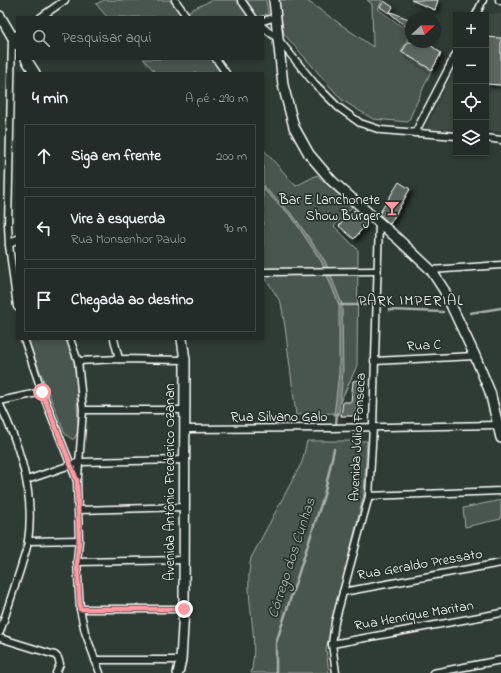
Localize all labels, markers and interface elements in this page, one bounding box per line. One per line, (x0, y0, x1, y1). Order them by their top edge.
north arrow (405, 12, 441, 48)
map controls (453, 12, 489, 156)
button: + (453, 12, 489, 48)
search box (16, 16, 264, 60)
icon: search (30, 27, 52, 49)
text: Pesquisar aqui (62, 27, 151, 49)
button: − (453, 48, 489, 84)
button: locate (453, 84, 489, 120)
text: 4 min (32, 86, 68, 111)
text: A pé · 290 m (185, 89, 248, 108)
button: layers (453, 120, 489, 156)
icon: ahead (33, 145, 55, 167)
text: Siga em frente (71, 145, 161, 167)
text: 200 m (216, 147, 247, 166)
place label: Bar E Lanchonete Show Burger (278, 190, 381, 228)
bar icon: Bar E Lanchonete Show Burger (383, 199, 401, 217)
text: Vire à esquerda (71, 208, 165, 230)
icon: left (33, 217, 55, 239)
text: 90 m (224, 219, 247, 238)
text: Rua Monsenhor Paulo (71, 230, 186, 249)
icon: arrive (33, 289, 55, 311)
text: Chegada ao destino (71, 289, 194, 311)
district label: PARK IMPERIAL (358, 290, 464, 312)
street label: Rua C (406, 335, 442, 357)
street label: Avenida Júlio Fonseca (344, 372, 372, 502)
route start (33, 383, 51, 401)
street label: Avenida Antônio Frederico Ozanan (160, 383, 181, 581)
street label: Rua Silvano Galo (230, 407, 328, 428)
water label: Córrego dos Cunhas (262, 495, 323, 621)
street label: Rua Geraldo Pressato (356, 544, 484, 586)
street label: Rua Henrique Maritan (353, 595, 475, 637)
route end (175, 600, 193, 618)

